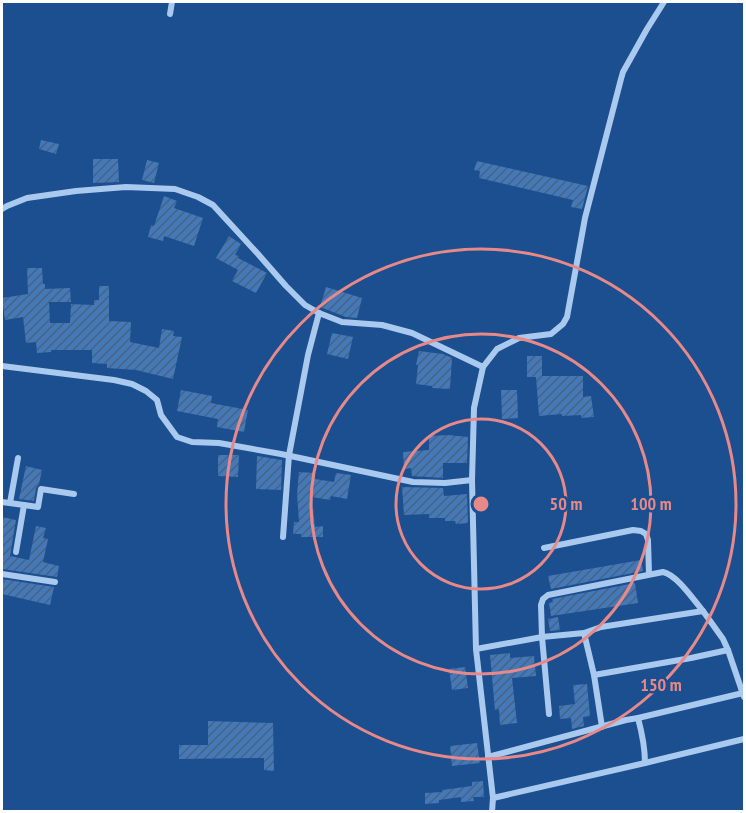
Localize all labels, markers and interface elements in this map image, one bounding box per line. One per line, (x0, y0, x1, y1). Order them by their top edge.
text: 50 m (550, 492, 582, 515)
text: 100 m (630, 492, 672, 515)
centre of rings (471, 494, 491, 514)
text: 150 m (640, 673, 682, 696)

